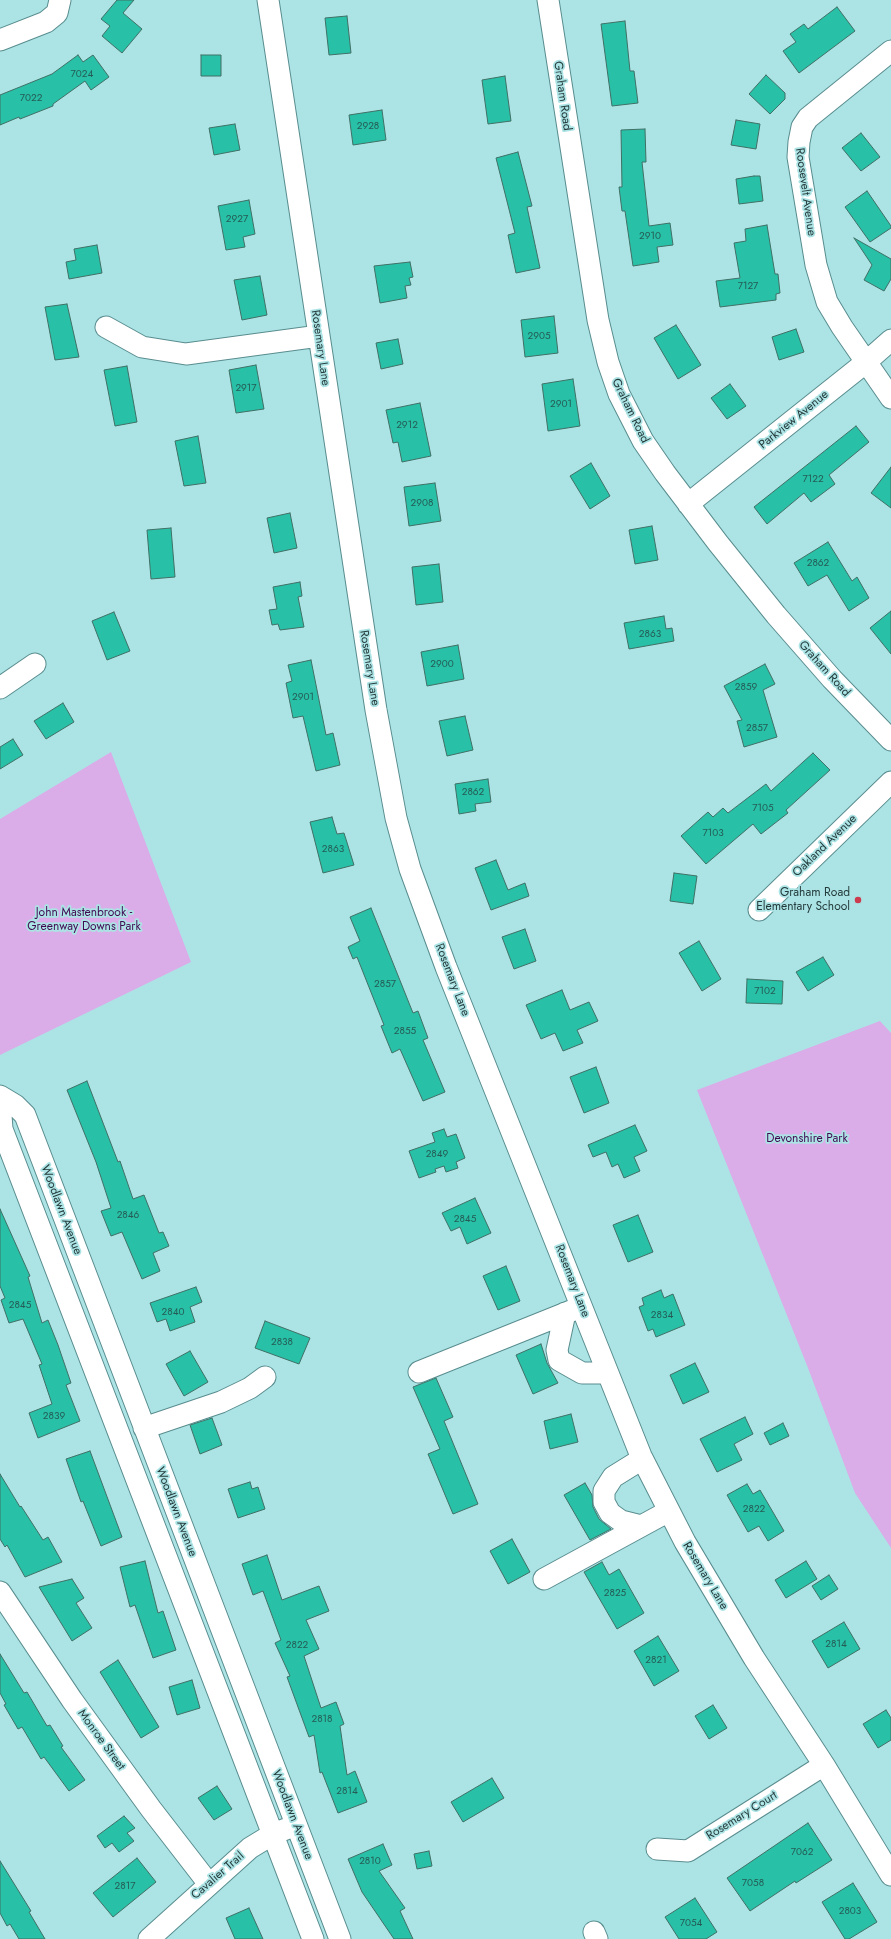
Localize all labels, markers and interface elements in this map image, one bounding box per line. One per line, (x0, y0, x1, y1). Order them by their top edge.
street label: Graham Road (550, 60, 574, 132)
house number: 7024 (71, 69, 93, 81)
house number: 7022 (20, 93, 42, 105)
house number: 2928 (357, 121, 379, 133)
street label: Roosevelt Avenue (792, 147, 818, 237)
house number: 2927 (226, 214, 248, 226)
house number: 2910 (639, 231, 661, 243)
house number: 7127 (738, 281, 758, 293)
street label: Rosemary Lane (308, 309, 332, 387)
house number: 2905 (527, 331, 551, 343)
street label: Graham Road (608, 376, 652, 446)
house number: 2917 (235, 383, 257, 395)
street label: Parkview Avenue (756, 388, 832, 452)
house number: 2901 (550, 399, 572, 411)
house number: 2912 (396, 420, 418, 432)
house number: 7122 (802, 474, 824, 486)
house number: 2908 (411, 498, 433, 510)
house number: 2862 (807, 558, 829, 570)
street label: Rosemary Lane (356, 629, 382, 707)
house number: 2863 (639, 629, 661, 641)
street label: Graham Road (795, 638, 853, 700)
house number: 2900 (430, 659, 454, 671)
house number: 2859 (735, 682, 757, 694)
house number: 2901 (292, 692, 314, 704)
house number: 2857 (746, 723, 768, 735)
house number: 2862 (462, 787, 484, 799)
house number: 7105 (752, 803, 774, 815)
street label: Oakland Avenue (790, 812, 860, 880)
house number: 7103 (702, 828, 724, 840)
house number: 2863 (322, 844, 344, 856)
place label: Graham Road Elementary School (756, 886, 850, 914)
marker: Graham Road Elementary School (853, 895, 863, 905)
park label: John Mastenbrook - Greenway Downs Park (27, 906, 141, 934)
street label: Rosemary Lane (432, 942, 472, 1018)
house number: 2857 (374, 979, 396, 991)
house number: 7102 (754, 986, 776, 998)
house number: 2855 (394, 1026, 416, 1038)
park label: Devonshire Park (766, 1132, 848, 1146)
house number: 2849 (426, 1149, 448, 1161)
street label: Woodlawn Avenue (37, 1163, 85, 1257)
house number: 2846 (117, 1210, 139, 1222)
house number: 2845 (454, 1214, 476, 1226)
street label: Rosemary Lane (552, 1243, 592, 1319)
house number: 2845 (9, 1300, 31, 1312)
house number: 2840 (162, 1307, 184, 1319)
house number: 2834 (651, 1310, 673, 1322)
house number: 2838 (271, 1337, 293, 1349)
house number: 2839 (43, 1411, 65, 1423)
street label: Woodlawn Avenue (152, 1465, 200, 1559)
house number: 2822 (743, 1504, 765, 1516)
street label: Rosemary Lane (679, 1540, 731, 1612)
house number: 2825 (604, 1588, 626, 1600)
house number: 2814 (825, 1639, 847, 1651)
house number: 2822 (286, 1640, 308, 1652)
house number: 2821 (645, 1655, 667, 1667)
street label: Monroe Street (74, 1707, 128, 1773)
house number: 2818 (311, 1714, 333, 1726)
street label: Woodlawn Avenue (268, 1768, 316, 1862)
house number: 2814 (336, 1786, 358, 1798)
street label: Rosemary Court (704, 1788, 780, 1844)
house number: 7062 (791, 1847, 813, 1859)
street label: Cavalier Trail (189, 1849, 247, 1903)
house number: 2810 (359, 1856, 381, 1868)
house number: 7058 (742, 1878, 764, 1890)
house number: 2817 (115, 1881, 135, 1893)
house number: 2803 (839, 1906, 861, 1918)
house number: 7054 (680, 1918, 702, 1930)

